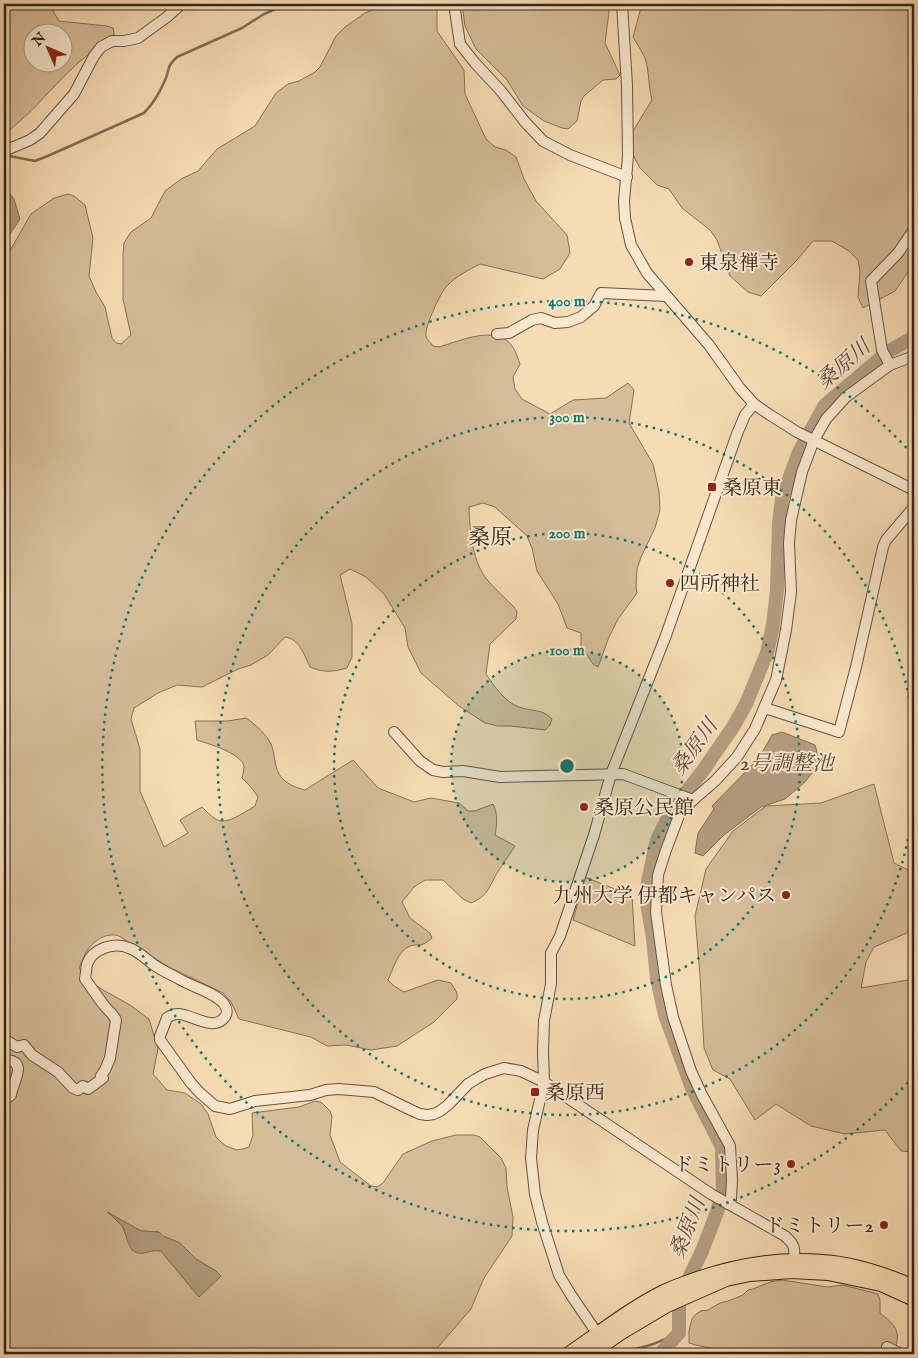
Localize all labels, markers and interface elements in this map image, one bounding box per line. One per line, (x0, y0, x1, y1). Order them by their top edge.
north arrow (22, 22, 72, 72)
text: N (28, 29, 50, 51)
place label: 東泉禅寺 (699, 251, 779, 276)
marker: 東泉禅寺 (683, 256, 695, 268)
text: 400 m (549, 292, 586, 311)
water label: 桑原川 (811, 333, 878, 396)
text: 300 m (549, 408, 585, 427)
place label: 桑原東 (722, 476, 782, 501)
marker: 桑原東 (706, 481, 718, 493)
district label: 桑原 (468, 524, 512, 552)
text: 200 m (549, 524, 586, 543)
place label: 四所神社 (680, 572, 760, 597)
marker: 四所神社 (664, 577, 676, 589)
text: 100 m (549, 641, 585, 660)
water label: 桑原川 (666, 713, 726, 781)
water label: 2号調整池 (740, 751, 836, 778)
centre of rings (558, 757, 576, 775)
place label: 桑原公民館 (594, 796, 694, 821)
marker: 桑原公民館 (578, 801, 590, 813)
place label: 九州大学 伊都キャンパス (553, 884, 776, 909)
marker: 九州大学 伊都キャンパス (780, 889, 792, 901)
place label: 桑原西 (545, 1081, 605, 1106)
marker: 桑原西 (529, 1086, 541, 1098)
place label: ドミトリー3 (674, 1153, 781, 1178)
marker: ドミトリー3 (785, 1158, 797, 1170)
water label: 桑原川 (665, 1192, 713, 1263)
place label: ドミトリー2 (765, 1214, 874, 1239)
marker: ドミトリー2 (878, 1219, 890, 1231)

